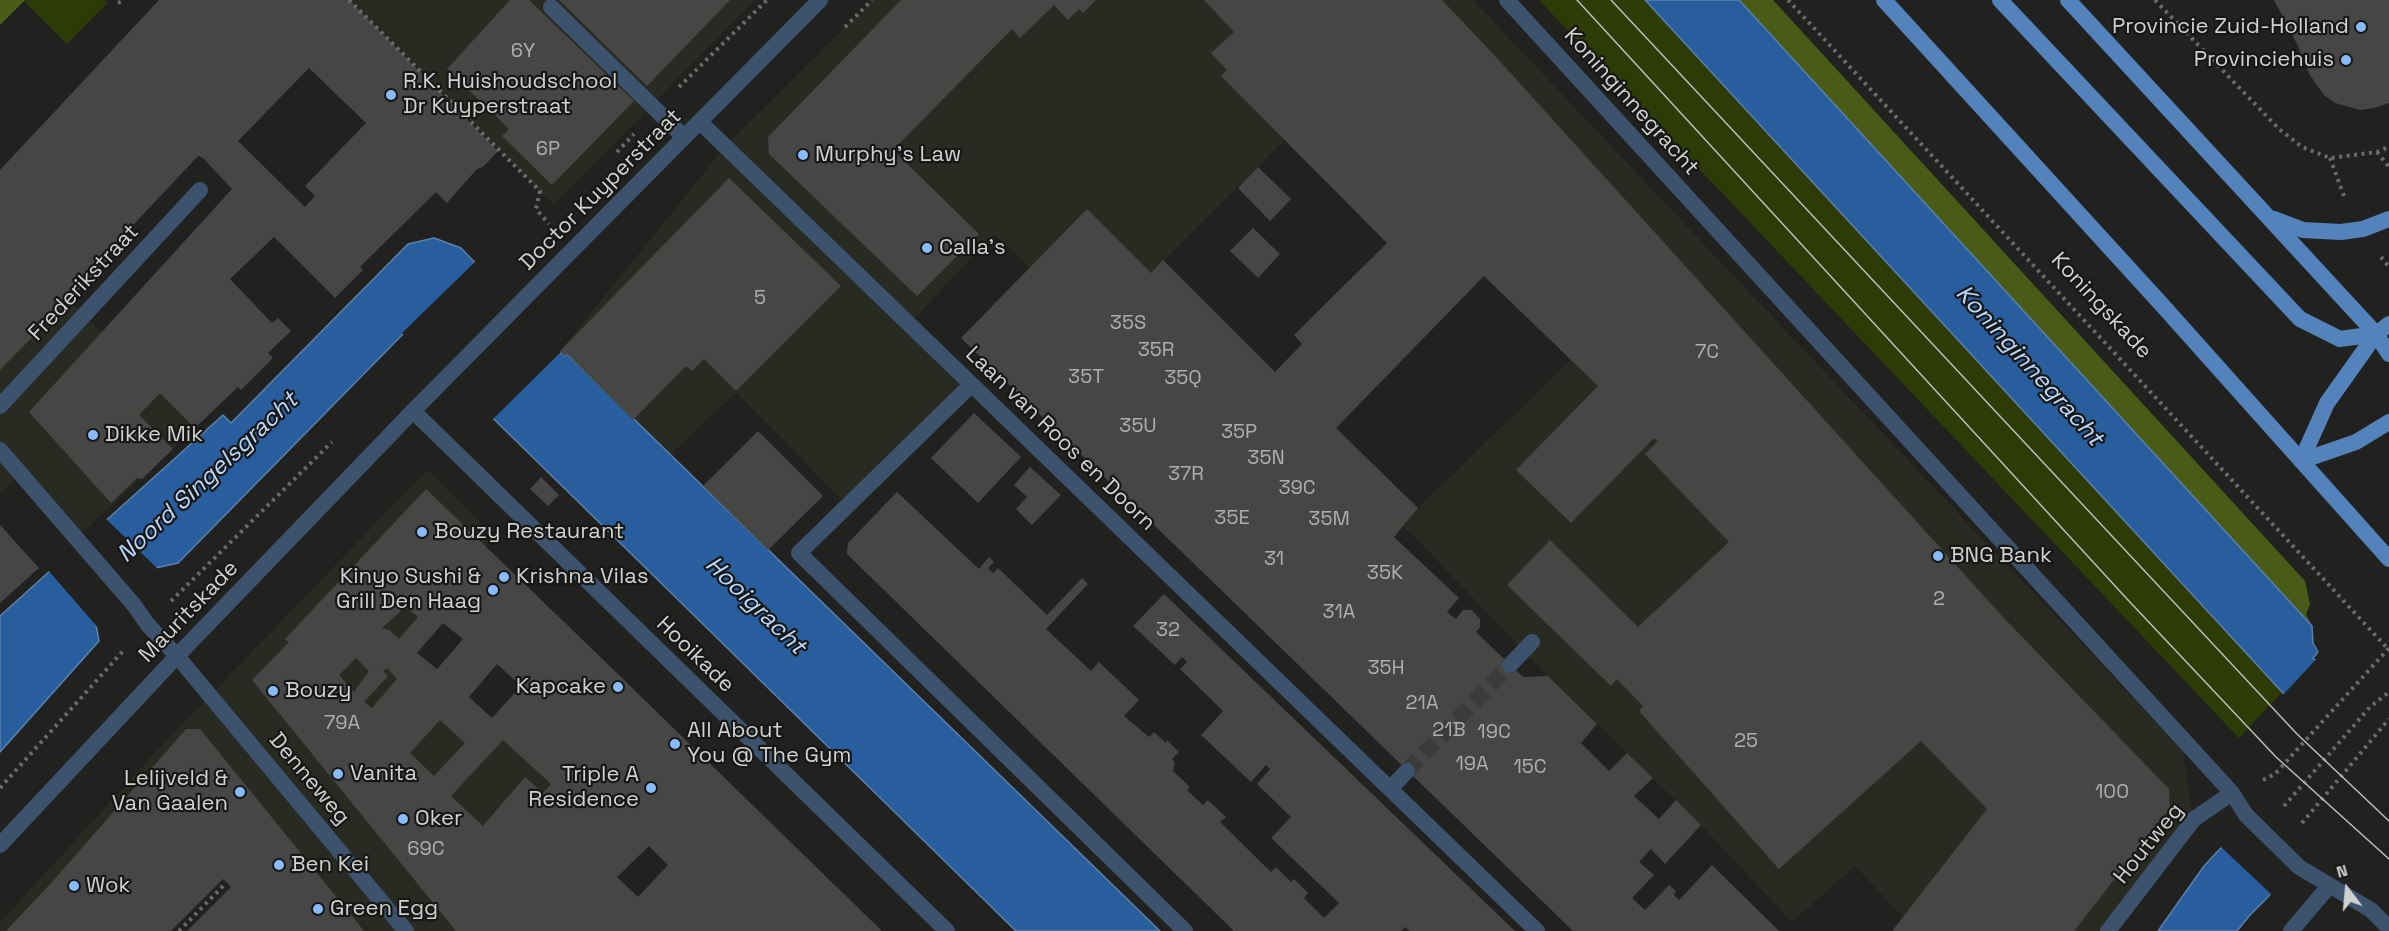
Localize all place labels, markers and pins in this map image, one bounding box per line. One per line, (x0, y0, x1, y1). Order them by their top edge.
place label: Provincie Zuid-Holland (2112, 14, 2349, 40)
marker: Provincie Zuid-Holland (2354, 20, 2368, 34)
place label: Provinciehuis (2194, 47, 2334, 73)
marker: Provinciehuis (2339, 53, 2353, 67)
place label: R.K. Huishoudschool Dr Kuyperstraat (403, 69, 617, 120)
marker: R.K. Huishoudschool Dr Kuyperstraat (384, 88, 398, 102)
place label: Murphy's Law (815, 142, 961, 168)
marker: Murphy's Law (796, 148, 810, 162)
place label: Calla's (939, 235, 1006, 261)
marker: Calla's (920, 241, 934, 255)
place label: Dikke Mik (105, 422, 203, 448)
marker: Dikke Mik (86, 428, 100, 442)
place label: Bouzy Restaurant (434, 519, 624, 545)
marker: Bouzy Restaurant (415, 525, 429, 539)
place label: BNG Bank (1950, 543, 2052, 569)
marker: BNG Bank (1931, 549, 1945, 563)
place label: Kinyo Sushi & Grill Den Haag (336, 564, 481, 616)
place label: Krishna Vilas (516, 564, 649, 590)
marker: Krishna Vilas (497, 570, 511, 584)
marker: Kinyo Sushi & Grill Den Haag (486, 583, 500, 597)
place label: Kapcake (516, 674, 606, 700)
place label: Bouzy (285, 678, 352, 704)
marker: Kapcake (611, 680, 625, 694)
marker: Bouzy (266, 684, 280, 698)
place label: All About You @ The Gym (687, 718, 851, 770)
marker: All About You @ The Gym (668, 737, 682, 751)
place label: Vanita (350, 761, 417, 787)
place label: Triple A Residence (528, 762, 639, 813)
place label: Lelijveld & Van Gaalen (112, 766, 228, 818)
marker: Vanita (331, 767, 345, 781)
marker: Triple A Residence (644, 781, 658, 795)
marker: Lelijveld & Van Gaalen (233, 785, 247, 799)
place label: Oker (415, 806, 462, 832)
marker: Oker (396, 812, 410, 826)
place label: Ben Kei (291, 852, 369, 878)
marker: Ben Kei (272, 858, 286, 872)
place label: Wok (86, 873, 130, 899)
marker: Wok (67, 879, 81, 893)
place label: Green Egg (330, 896, 438, 922)
marker: Green Egg (311, 902, 325, 916)

